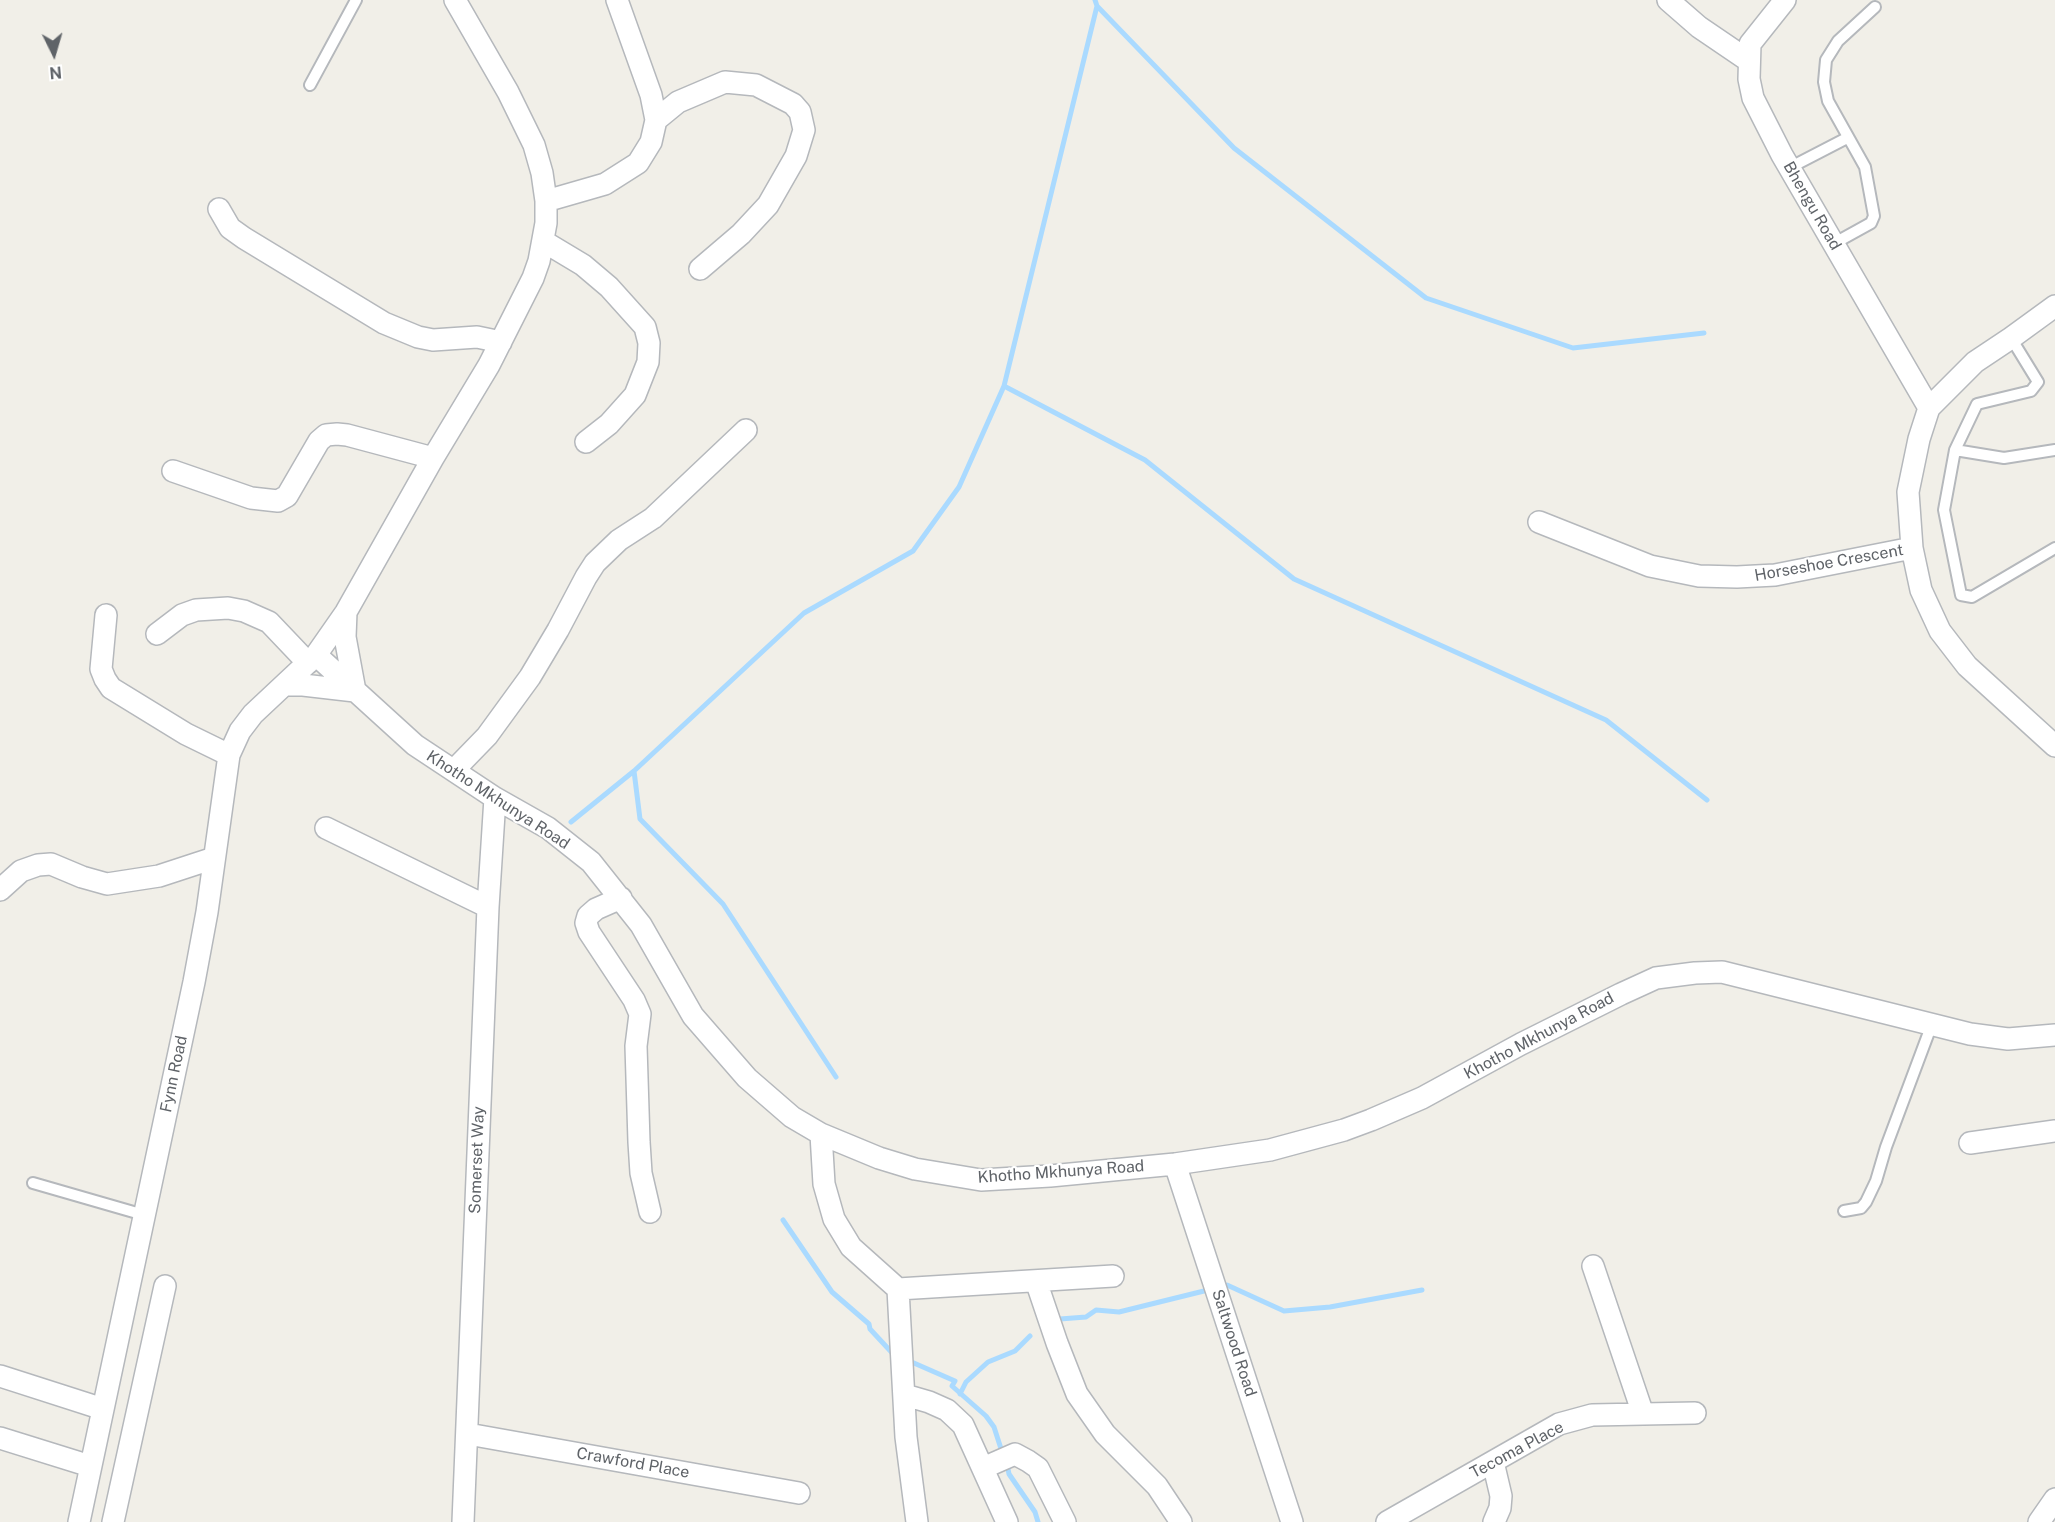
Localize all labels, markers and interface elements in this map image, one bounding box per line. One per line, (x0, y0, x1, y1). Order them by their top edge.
north arrow (24, 24, 84, 84)
text: N (49, 62, 63, 82)
street label: Bhengu Road (1779, 158, 1845, 254)
street label: Horseshoe Crescent (1753, 540, 1905, 586)
street label: Khotho Mkhunya Road (423, 746, 573, 854)
street label: Khotho Mkhunya Road (1461, 988, 1617, 1084)
street label: Fynn Road (156, 1034, 192, 1114)
street label: Somerset Way (466, 1106, 488, 1214)
street label: Khotho Mkhunya Road (977, 1157, 1145, 1187)
street label: Saltwood Road (1208, 1287, 1260, 1399)
street label: Tecoma Place (1467, 1417, 1567, 1483)
street label: Crawford Place (575, 1444, 691, 1482)

